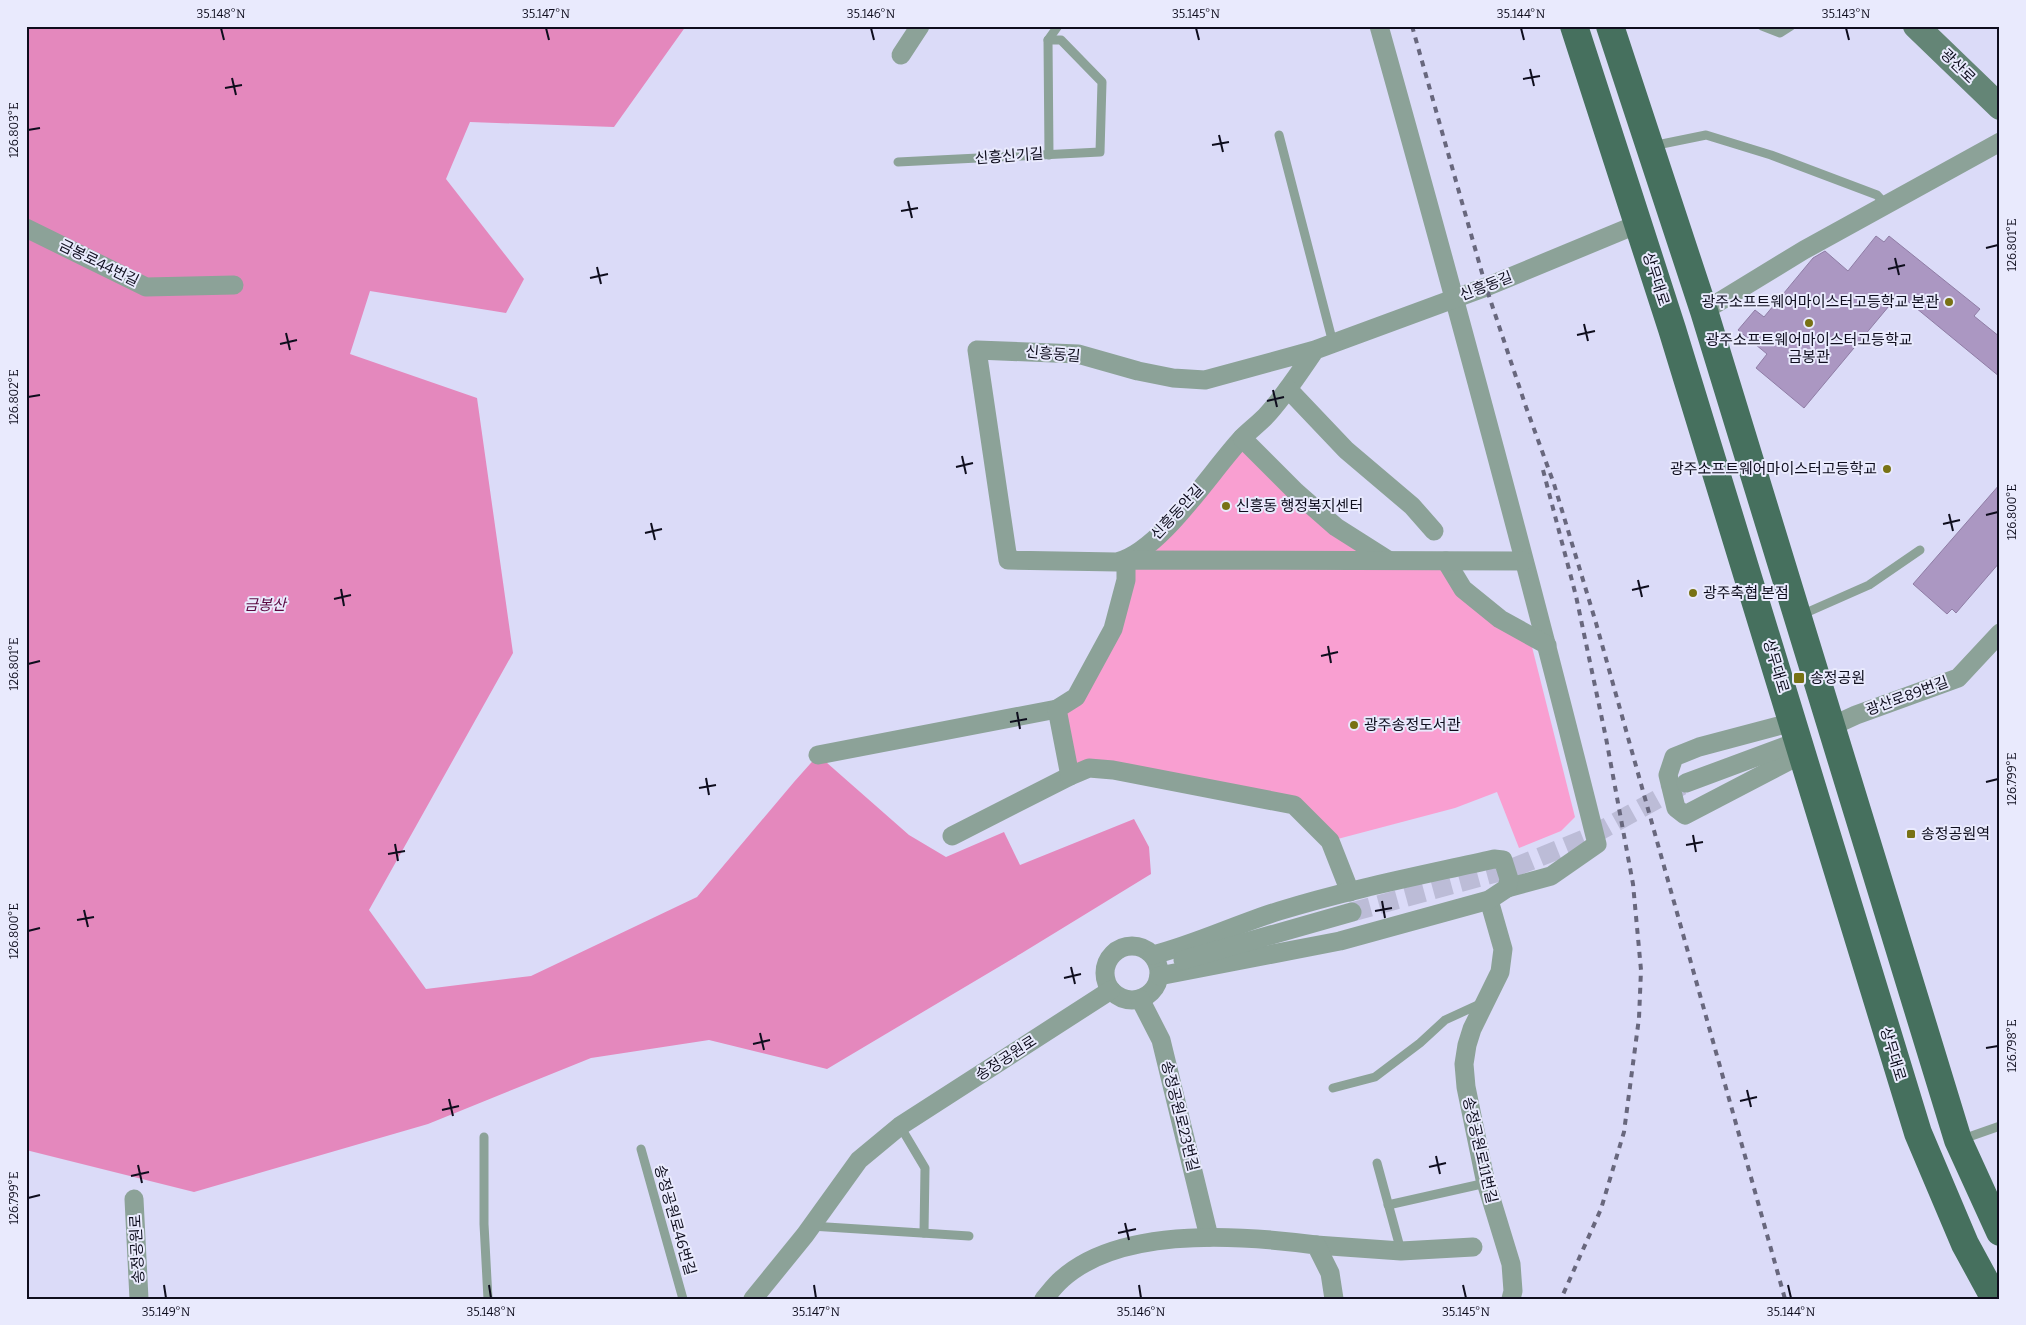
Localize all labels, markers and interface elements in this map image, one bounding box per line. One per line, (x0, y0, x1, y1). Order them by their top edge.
text: 35.148°N (196, 7, 246, 21)
text: 35.147°N (522, 7, 571, 21)
text: 35.146°N (847, 7, 896, 21)
text: 35.145°N (1172, 7, 1221, 21)
text: 35.144°N (1497, 7, 1546, 21)
text: 35.143°N (1822, 7, 1871, 21)
street label: 광산로 (1937, 45, 1979, 87)
text: 126.803°E (7, 102, 21, 158)
street label: 신흥신기길 (974, 145, 1044, 167)
text: 126.801°E (2005, 219, 2019, 271)
street label: 금봉로44번길 (56, 236, 142, 290)
street label: 상무대로 (1639, 250, 1673, 308)
street label: 신흥동길 (1457, 268, 1515, 304)
place label: 광주소프트웨어마이스터고등학교 본관 (1701, 293, 1939, 311)
marker: 광주소프트웨어마이스터고등학교 본관 (1943, 296, 1955, 308)
marker: 광주소프트웨어마이스터고등학교 금봉관 (1803, 317, 1815, 329)
place label: 광주소프트웨어마이스터고등학교 금봉관 (1705, 331, 1913, 366)
street label: 신흥동길 (1025, 343, 1081, 365)
text: 126.802°E (7, 369, 21, 425)
place label: 광주소프트웨어마이스터고등학교 (1670, 460, 1877, 478)
marker: 광주소프트웨어마이스터고등학교 (1881, 463, 1893, 475)
street label: 신흥동안길 (1147, 481, 1207, 543)
text: 126.800°E (2005, 484, 2019, 540)
place label: 신흥동 행정복지센터 (1236, 497, 1363, 515)
marker: 신흥동 행정복지센터 (1220, 500, 1232, 512)
place label: 광주축협 본점 (1703, 584, 1789, 602)
marker: 광주축협 본점 (1687, 587, 1699, 599)
park label: 금봉산 (244, 596, 288, 614)
street label: 상무대로 (1759, 637, 1793, 695)
text: 126.801°E (7, 638, 21, 690)
place label: 송정공원 (1810, 669, 1865, 687)
marker: 송정공원 (1792, 671, 1806, 685)
street label: 광산로89번길 (1863, 673, 1951, 719)
place label: 광주송정도서관 (1364, 716, 1461, 734)
marker: 광주송정도서관 (1348, 719, 1360, 731)
text: 126.799°E (2005, 753, 2019, 805)
place label: 송정공원역 (1921, 825, 1990, 843)
marker: 송정공원역 (1905, 828, 1917, 840)
text: 126.800°E (7, 903, 21, 959)
text: 126.798°E (2005, 1019, 2019, 1073)
street label: 상무대로 (1876, 1025, 1910, 1083)
street label: 송정공원로 (972, 1032, 1040, 1084)
street label: 송정공원로23번길 (1158, 1059, 1202, 1173)
street label: 송정공원로11번길 (1459, 1095, 1501, 1205)
street label: 송정공원로46번길 (651, 1163, 699, 1277)
text: 126.799°E (7, 1172, 21, 1224)
street label: 송정공원로 (126, 1214, 148, 1284)
text: 35.149°N (142, 1305, 191, 1319)
text: 35.148°N (466, 1305, 516, 1319)
text: 35.147°N (792, 1305, 841, 1319)
text: 35.146°N (1117, 1305, 1166, 1319)
text: 35.145°N (1442, 1305, 1491, 1319)
text: 35.144°N (1767, 1305, 1816, 1319)

